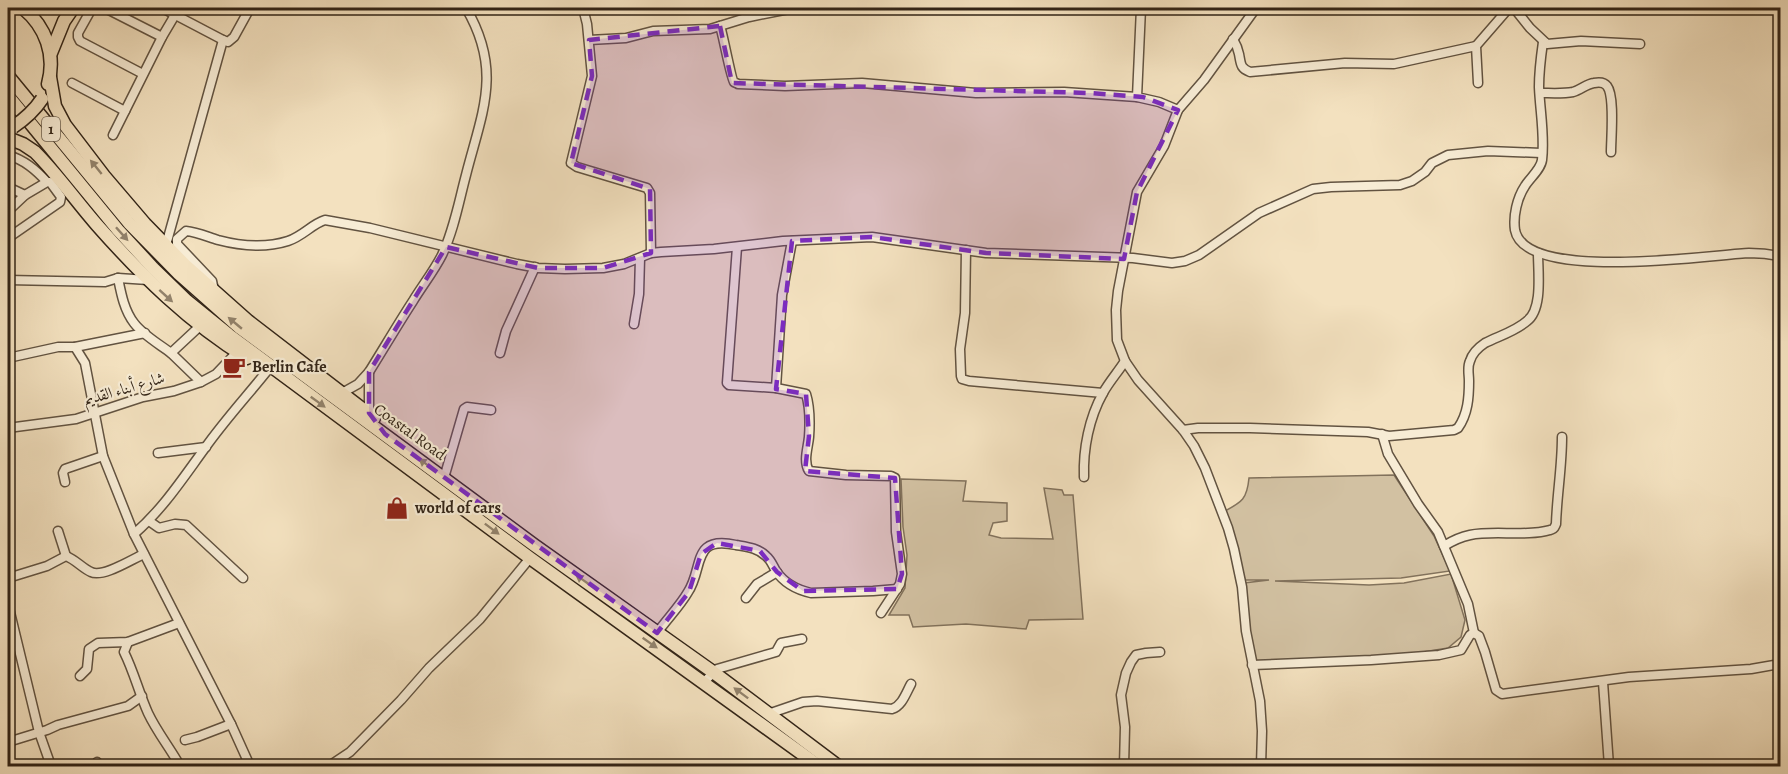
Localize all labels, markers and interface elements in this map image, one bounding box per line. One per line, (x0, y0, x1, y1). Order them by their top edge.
road number: 1 (42, 117, 60, 141)
one-way arrow (91, 160, 103, 175)
one-way arrow (115, 227, 129, 241)
one-way arrow (158, 289, 173, 302)
one-way arrow (227, 317, 243, 330)
cafe icon: Berlin Cafe (221, 354, 247, 380)
place label: Berlin Cafe (252, 356, 327, 378)
street label: شارع أبناء القديم (80, 366, 168, 414)
one-way arrow (310, 396, 326, 407)
street label: Coastal Road (369, 398, 451, 466)
one-way arrow (418, 458, 434, 470)
shop icon: world of cars (384, 495, 410, 521)
place label: world of cars (414, 497, 501, 519)
one-way arrow (484, 523, 500, 535)
one-way arrow (575, 574, 591, 586)
one-way arrow (643, 637, 658, 649)
one-way arrow (733, 687, 749, 700)

